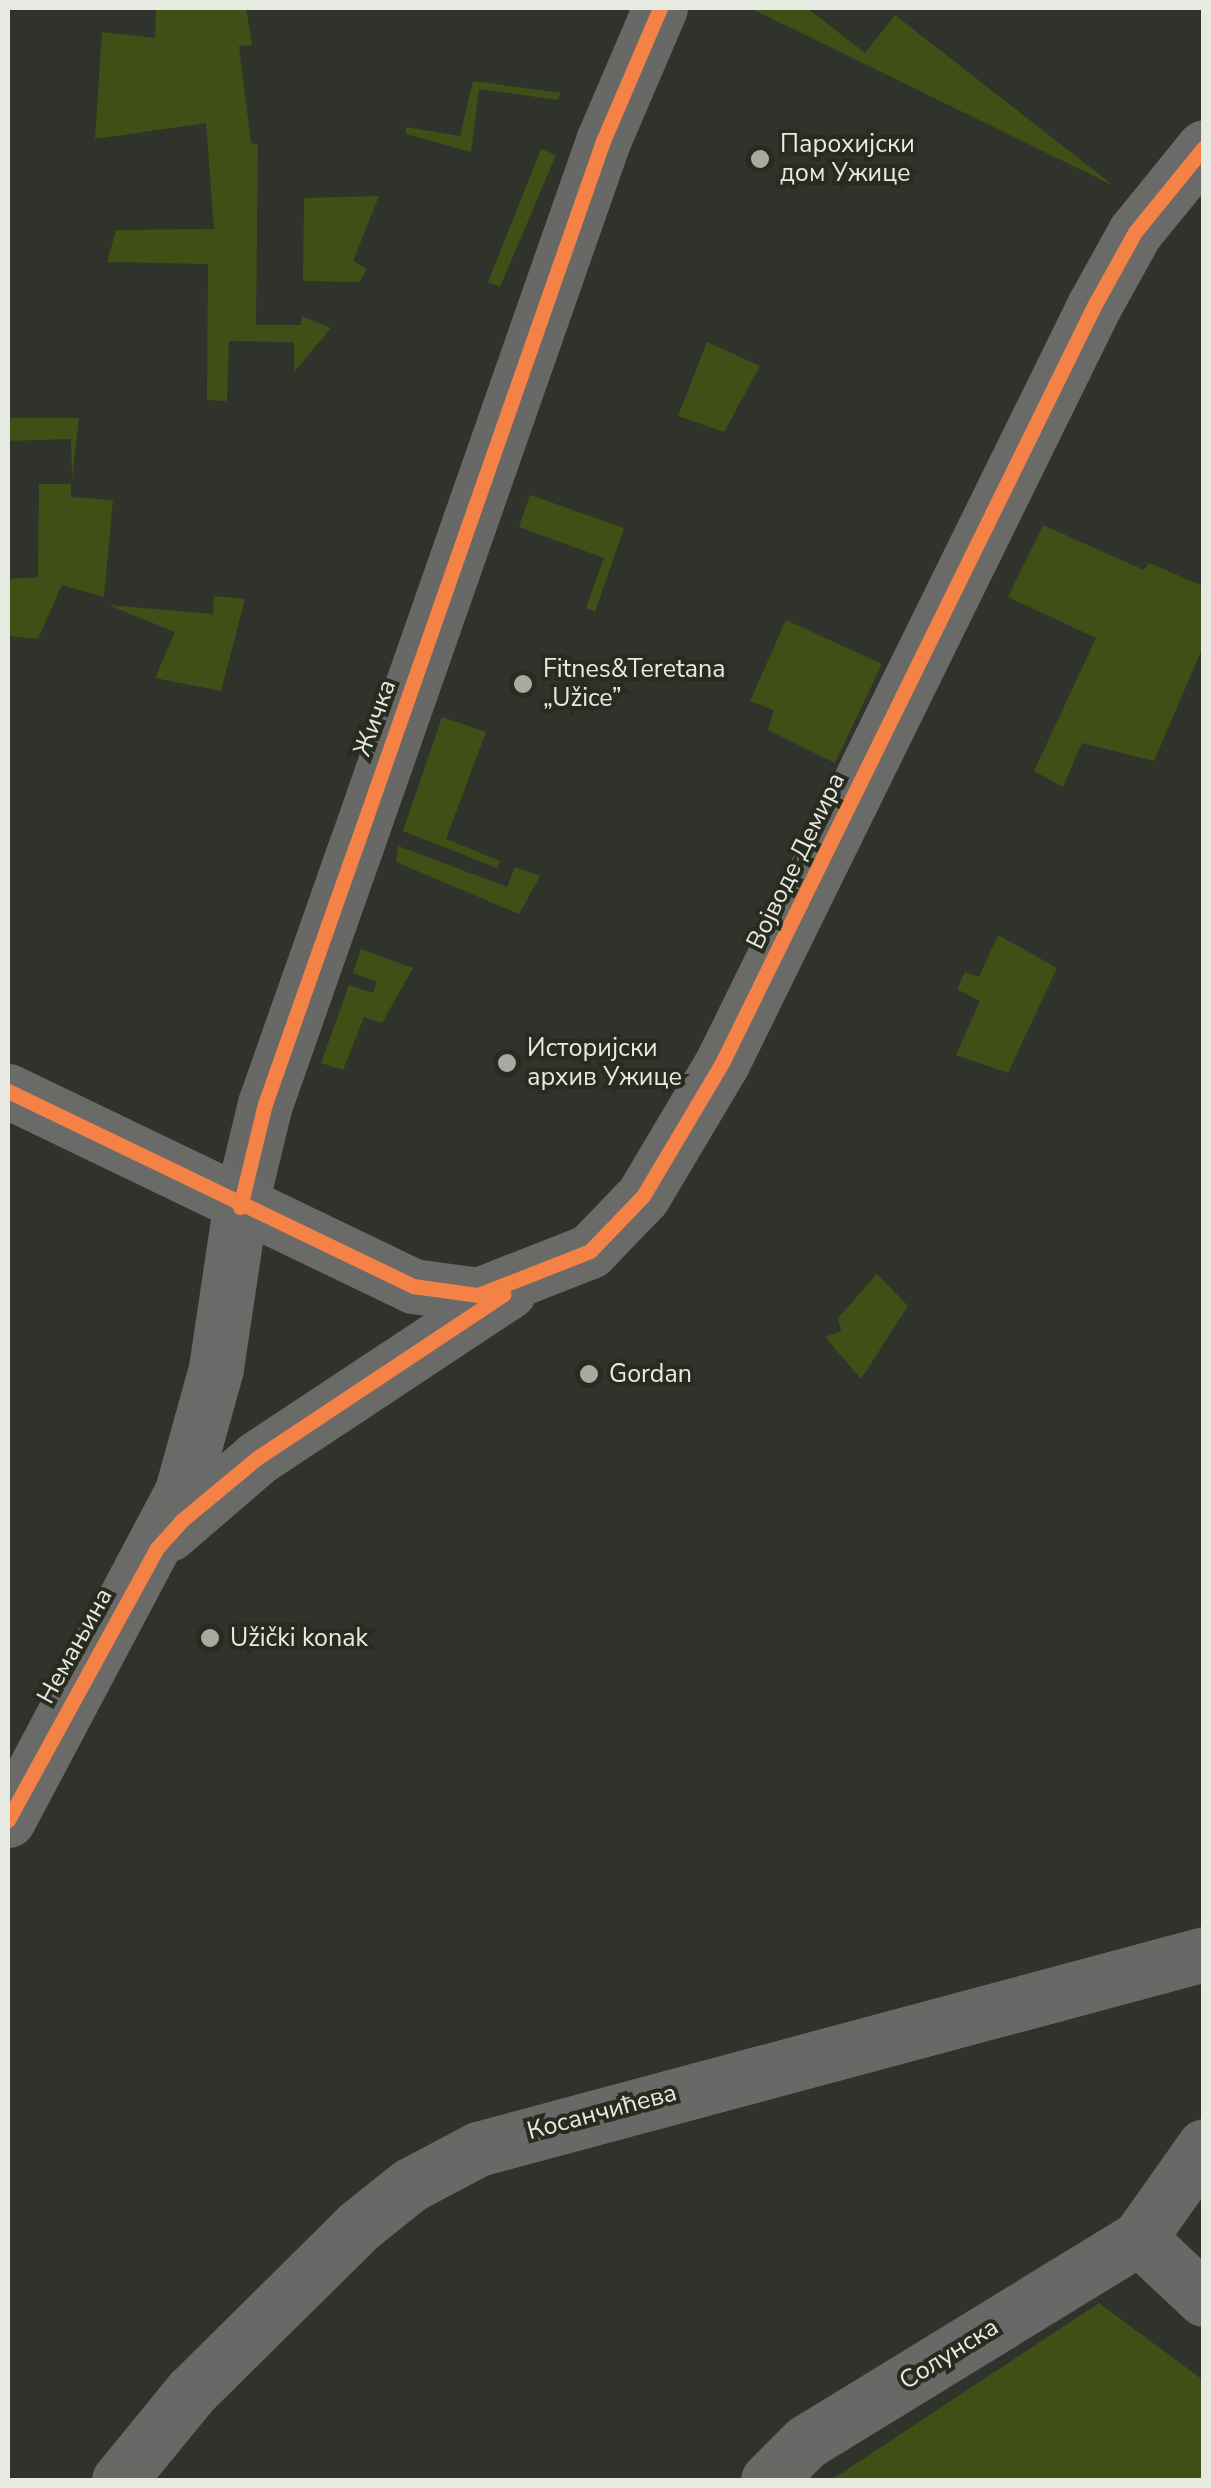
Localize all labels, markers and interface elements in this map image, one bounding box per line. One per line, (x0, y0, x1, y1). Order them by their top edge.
place label: Парохијски дом Ужице (780, 130, 915, 189)
marker: Парохијски дом Ужице (749, 148, 771, 170)
place label: Fitnes&Teretana „Užice” (543, 655, 725, 714)
marker: Fitnes&Teretana „Užice” (512, 673, 534, 695)
street label: Жичка (347, 676, 403, 760)
street label: Војводе Демира (740, 768, 852, 954)
place label: Историјски архив Ужице (527, 1034, 682, 1093)
marker: Историјски архив Ужице (496, 1052, 518, 1074)
place label: Gordan (609, 1359, 692, 1389)
marker: Gordan (578, 1363, 600, 1385)
street label: Немањина (31, 1583, 119, 1709)
place label: Užički konak (230, 1623, 368, 1653)
marker: Užički konak (199, 1627, 221, 1649)
street label: Косанчићева (524, 2078, 680, 2146)
street label: Солунска (894, 2312, 1004, 2396)

